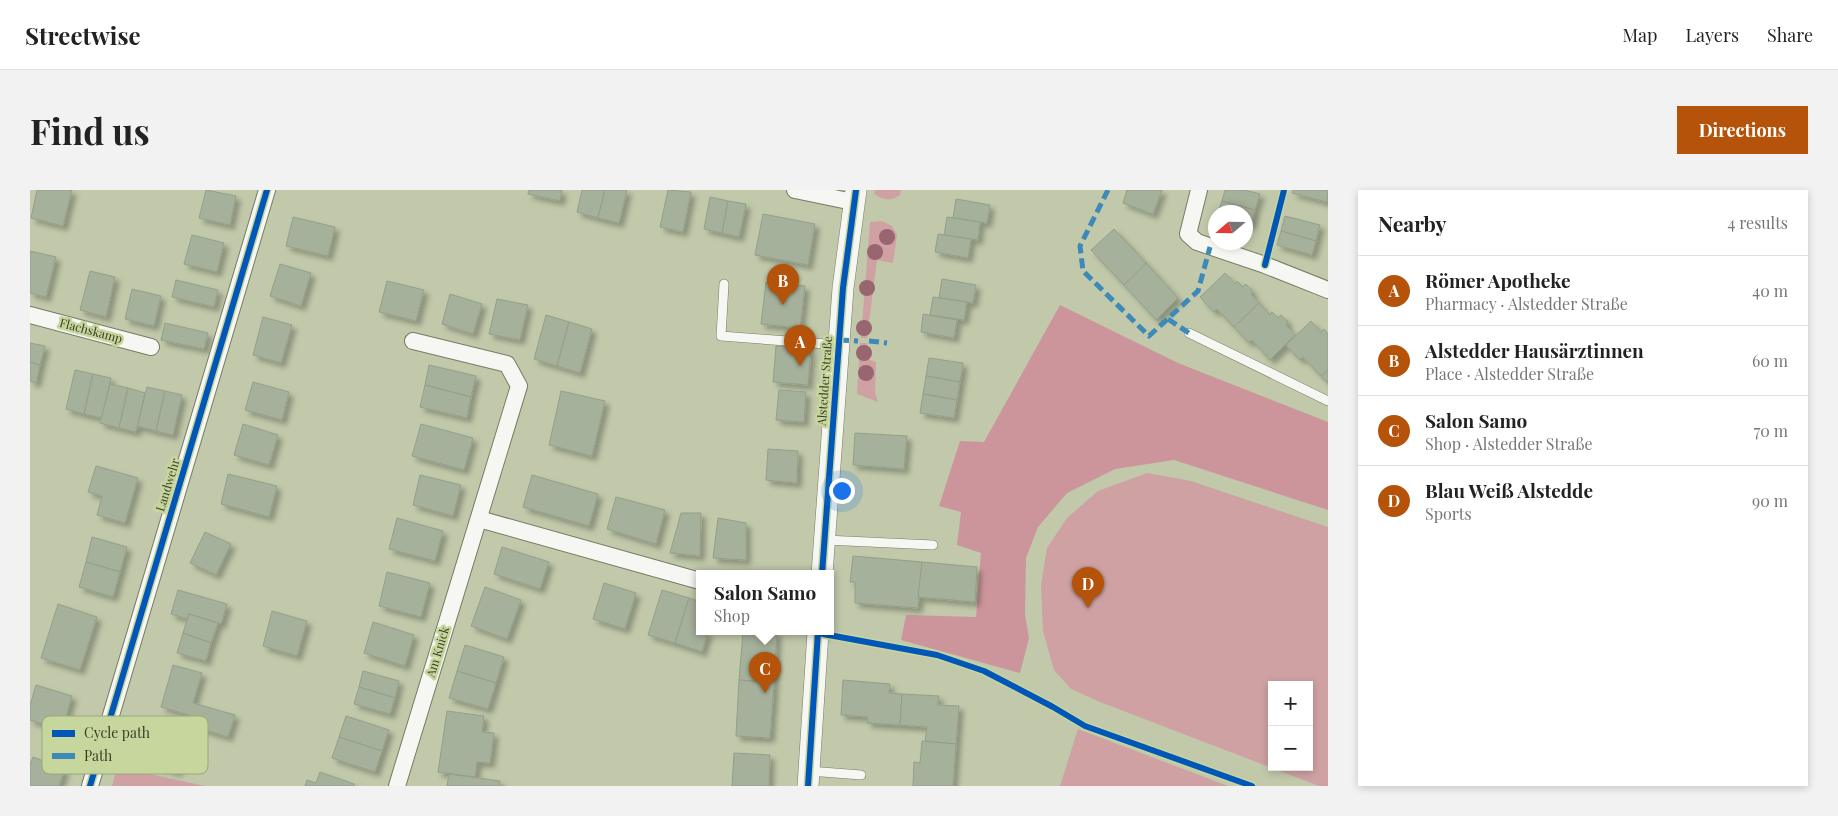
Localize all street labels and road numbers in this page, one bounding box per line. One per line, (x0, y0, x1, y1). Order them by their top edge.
street label: Flachskamp (58, 314, 124, 346)
street label: Alstedder Straße (813, 336, 835, 427)
street label: Landwehr (151, 456, 183, 513)
street label: Am Knick (421, 624, 452, 680)

